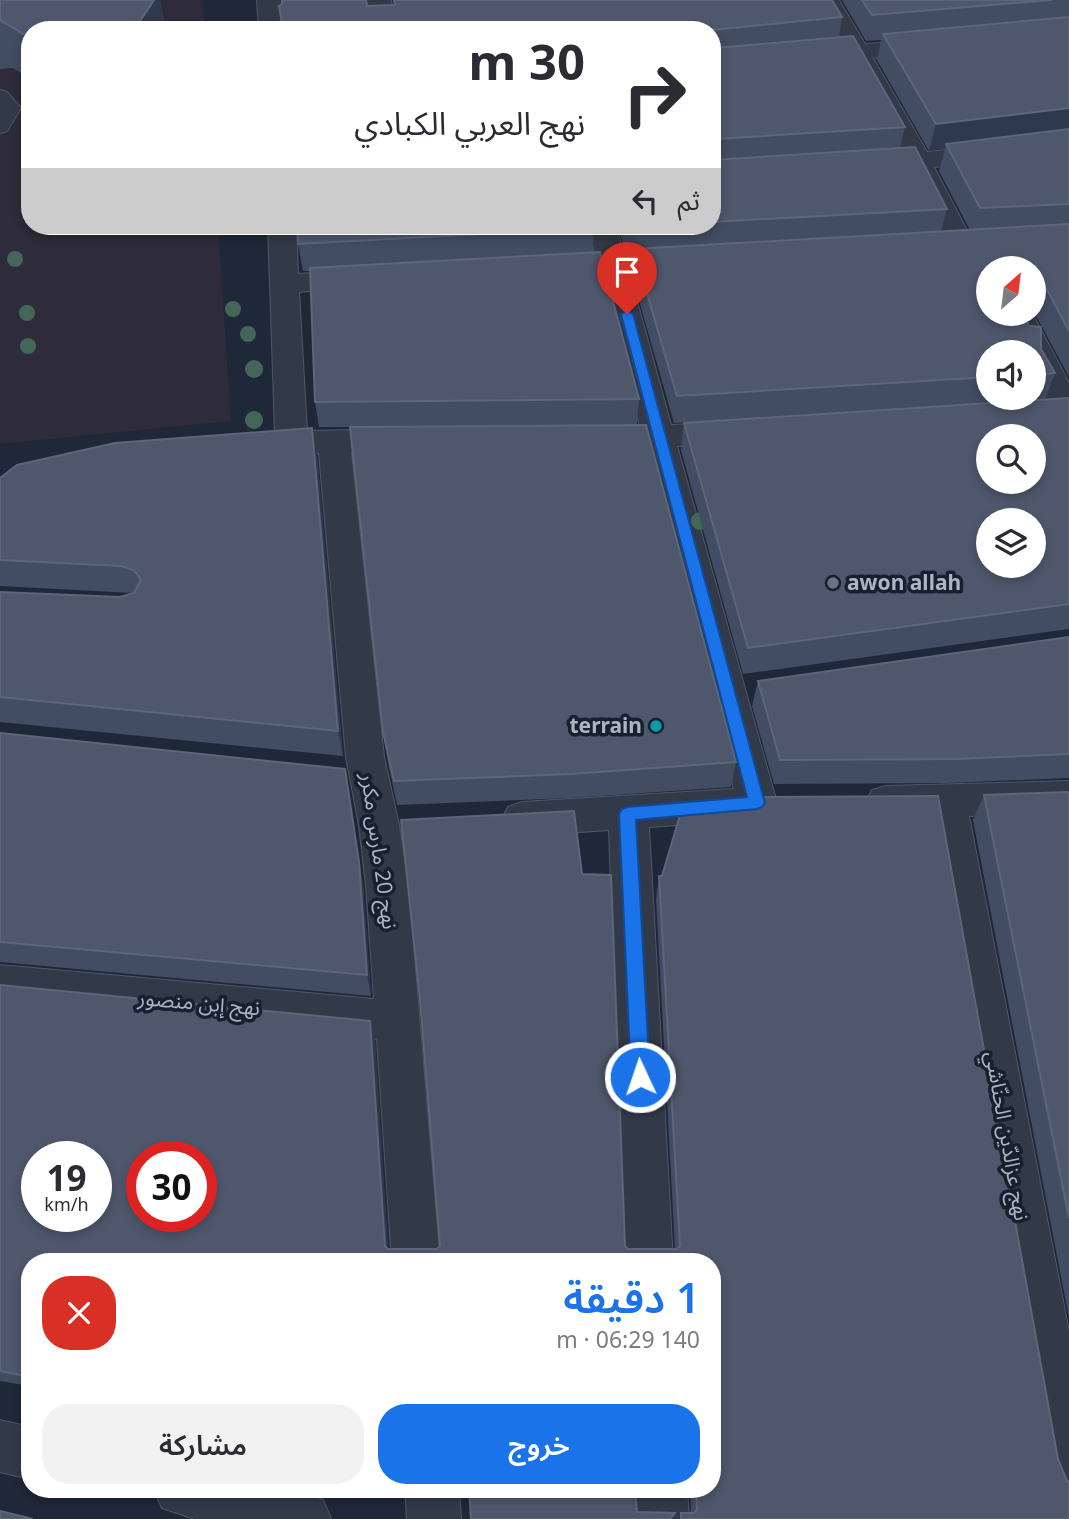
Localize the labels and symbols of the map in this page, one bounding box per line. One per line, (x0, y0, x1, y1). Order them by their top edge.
pin (597, 242, 657, 314)
north arrow (976, 256, 1046, 326)
place label: awon allah (847, 568, 961, 596)
marker: awon allah (825, 575, 841, 591)
place label: terrain (569, 711, 642, 739)
marker: terrain (648, 718, 664, 734)
street label: نهج 20 مارس مكرر (353, 770, 405, 931)
street label: نهج إبن منصور (136, 983, 261, 1023)
position arrow (603, 1040, 677, 1114)
street label: نهج عزالدّين الحنّاشي (976, 1049, 1037, 1223)
speed limit sign: 30 (126, 1141, 217, 1232)

